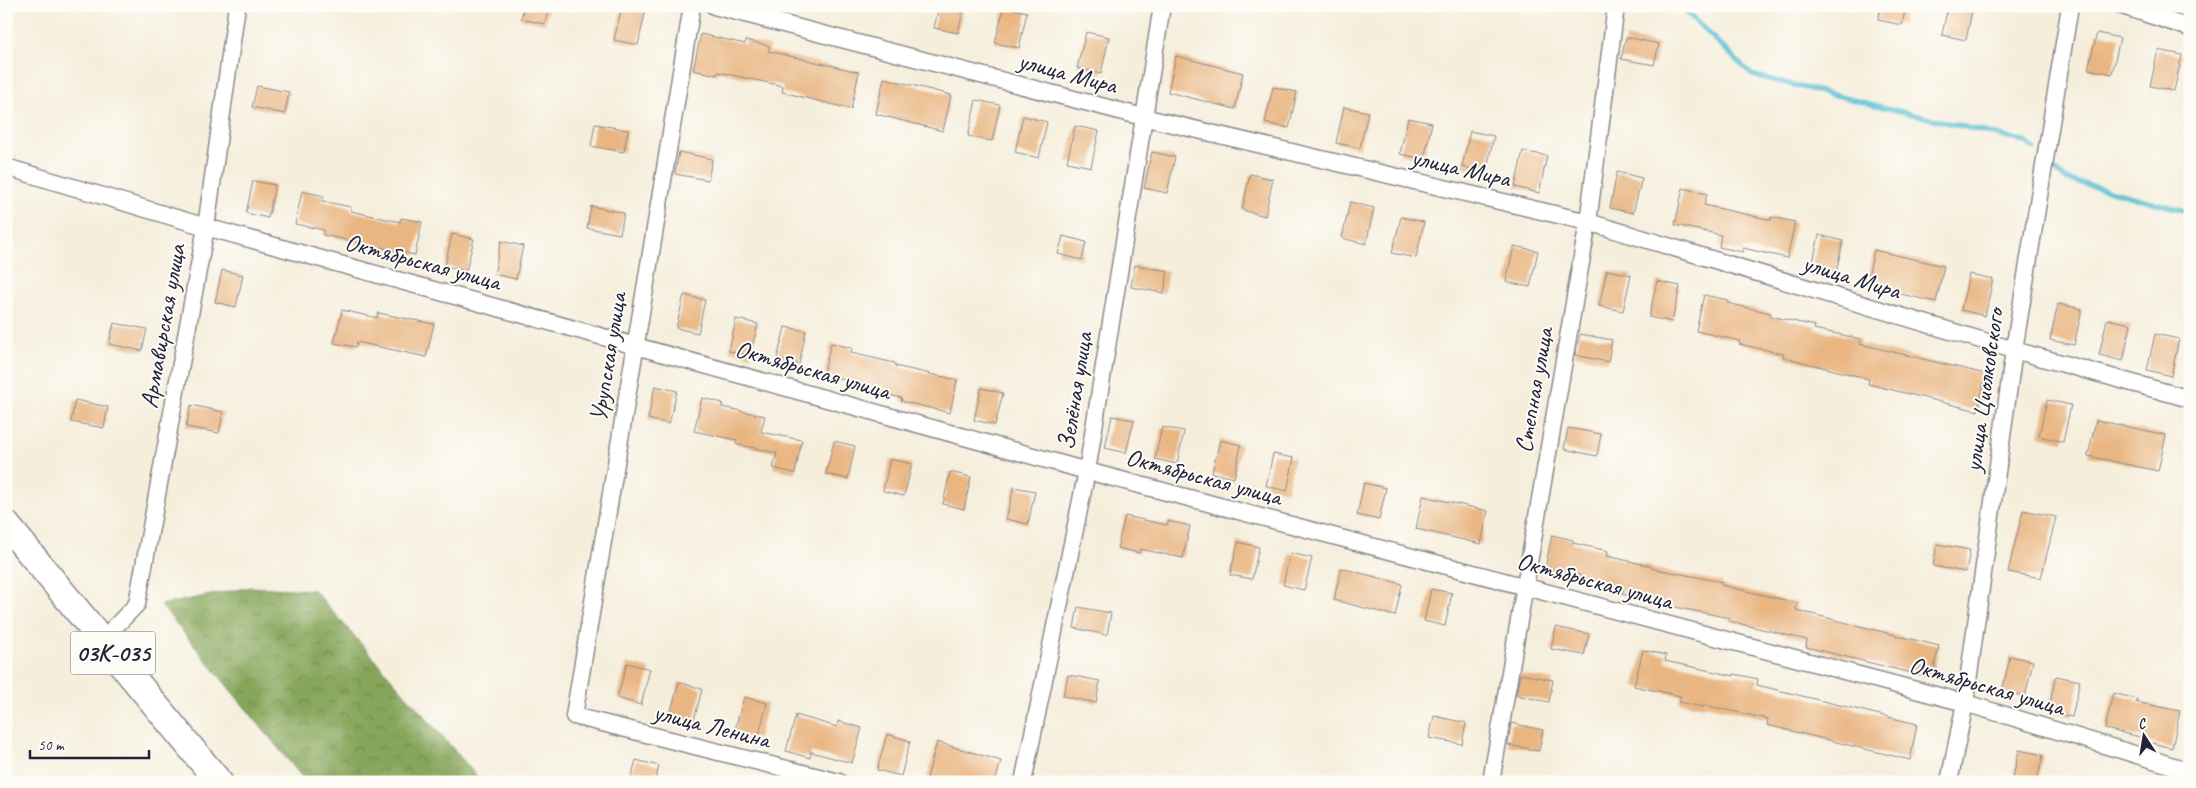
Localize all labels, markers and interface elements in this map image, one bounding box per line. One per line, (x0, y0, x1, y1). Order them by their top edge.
street label: улица Мира (1013, 44, 1122, 102)
street label: улица Мира (1406, 141, 1515, 195)
street label: Октябрьская улица (341, 226, 507, 299)
street label: Армавирская улица (133, 240, 193, 411)
street label: улица Мира (1797, 246, 1906, 308)
street label: Урупская улица (582, 288, 634, 424)
street label: улица Циолковского (1956, 303, 2012, 476)
street label: Степная улица (1507, 323, 1561, 455)
street label: Зелёная улица (1050, 328, 1100, 452)
street label: Октябрьская улица (732, 333, 897, 408)
street label: Октябрьская улица (1122, 441, 1288, 514)
street label: Октябрьская улица (1513, 545, 1679, 618)
road number: 03К-035 (70, 632, 156, 674)
street label: Октябрьская улица (1906, 649, 2071, 724)
street label: улица Ленина (648, 696, 776, 757)
north arrow (2118, 710, 2168, 760)
text: С (2136, 714, 2149, 733)
scale bar (30, 728, 149, 760)
text: 50 m (38, 736, 65, 755)

